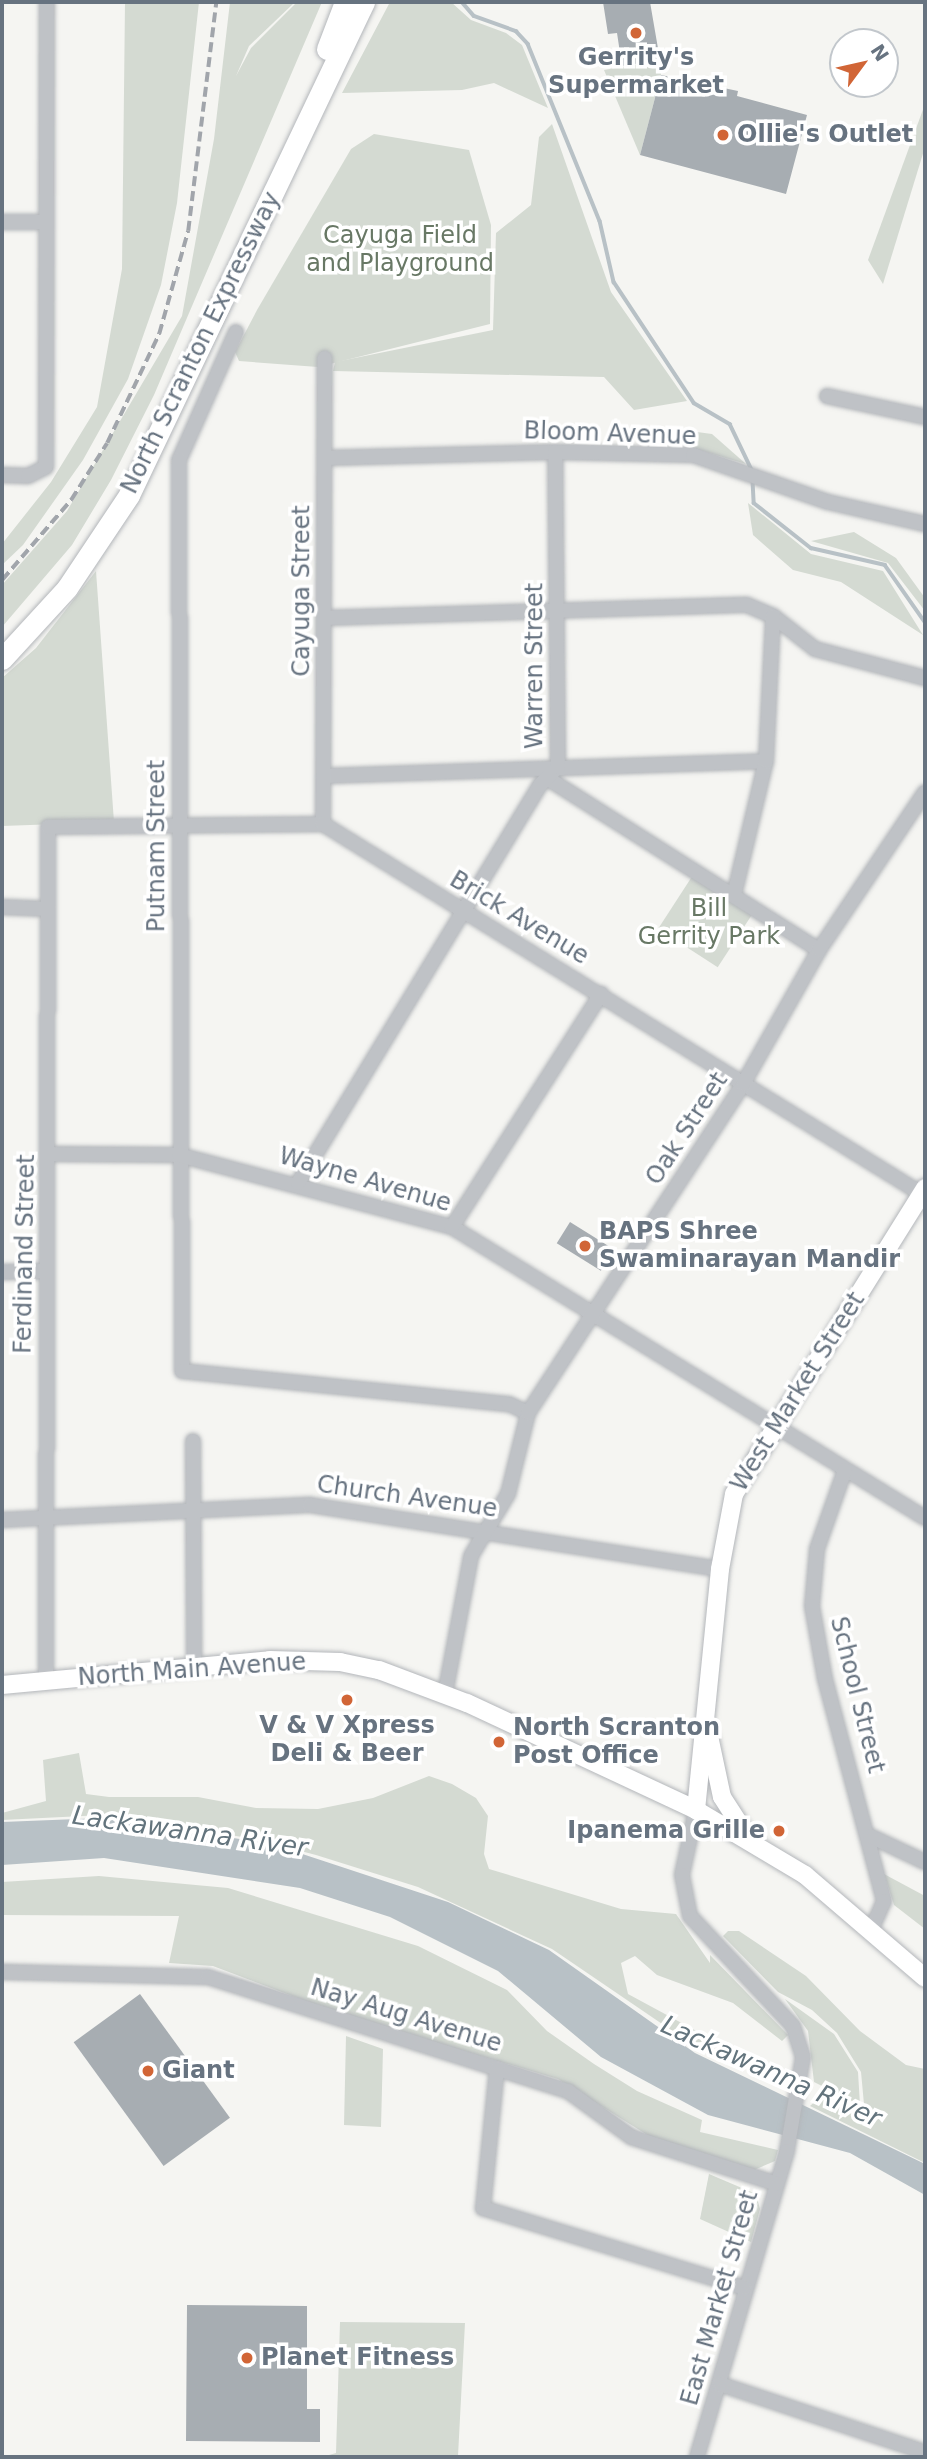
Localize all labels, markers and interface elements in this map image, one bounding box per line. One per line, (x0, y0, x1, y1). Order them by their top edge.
marker: Gerrity's Supermarket (628, 25, 644, 41)
north arrow (829, 28, 899, 98)
text: N (866, 40, 893, 65)
place label: Gerrity's Supermarket (548, 44, 724, 100)
place label: Ollie's Outlet (737, 121, 913, 149)
marker: Ollie's Outlet (715, 127, 731, 143)
street label: North Scranton Expressway (115, 187, 287, 499)
park label: Cayuga Field and Playground (306, 222, 494, 278)
street label: Bloom Avenue (523, 417, 697, 451)
street label: Cayuga Street (288, 505, 316, 677)
street label: Warren Street (521, 583, 549, 749)
street label: Putnam Street (143, 760, 171, 932)
street label: Brick Avenue (444, 865, 594, 971)
park label: Bill Gerrity Park (638, 895, 780, 951)
street label: Oak Street (640, 1067, 734, 1191)
street label: Wayne Avenue (276, 1142, 454, 1218)
street label: Ferdinand Street (9, 1154, 41, 1354)
place label: BAPS Shree Swaminarayan Mandir (599, 1218, 900, 1274)
marker: BAPS Shree Swaminarayan Mandir (577, 1238, 593, 1254)
street label: West Market Street (725, 1287, 871, 1497)
street label: Church Avenue (315, 1470, 499, 1524)
street label: School Street (824, 1614, 890, 1776)
street label: North Main Avenue (77, 1648, 307, 1692)
marker: V & V Xpress Deli & Beer (339, 1692, 355, 1708)
place label: V & V Xpress Deli & Beer (259, 1712, 435, 1768)
place label: North Scranton Post Office (513, 1714, 720, 1770)
marker: North Scranton Post Office (491, 1734, 507, 1750)
water label: Lackawanna River (70, 1800, 310, 1864)
place label: Ipanema Grille (567, 1817, 765, 1845)
marker: Ipanema Grille (771, 1823, 787, 1839)
street label: Nay Aug Avenue (307, 1973, 505, 2059)
water label: Lackawanna River (656, 2009, 886, 2135)
place label: Giant (162, 2057, 235, 2085)
marker: Giant (140, 2063, 156, 2079)
street label: East Market Street (675, 2187, 765, 2409)
place label: Planet Fitness (261, 2344, 454, 2372)
marker: Planet Fitness (239, 2350, 255, 2366)

